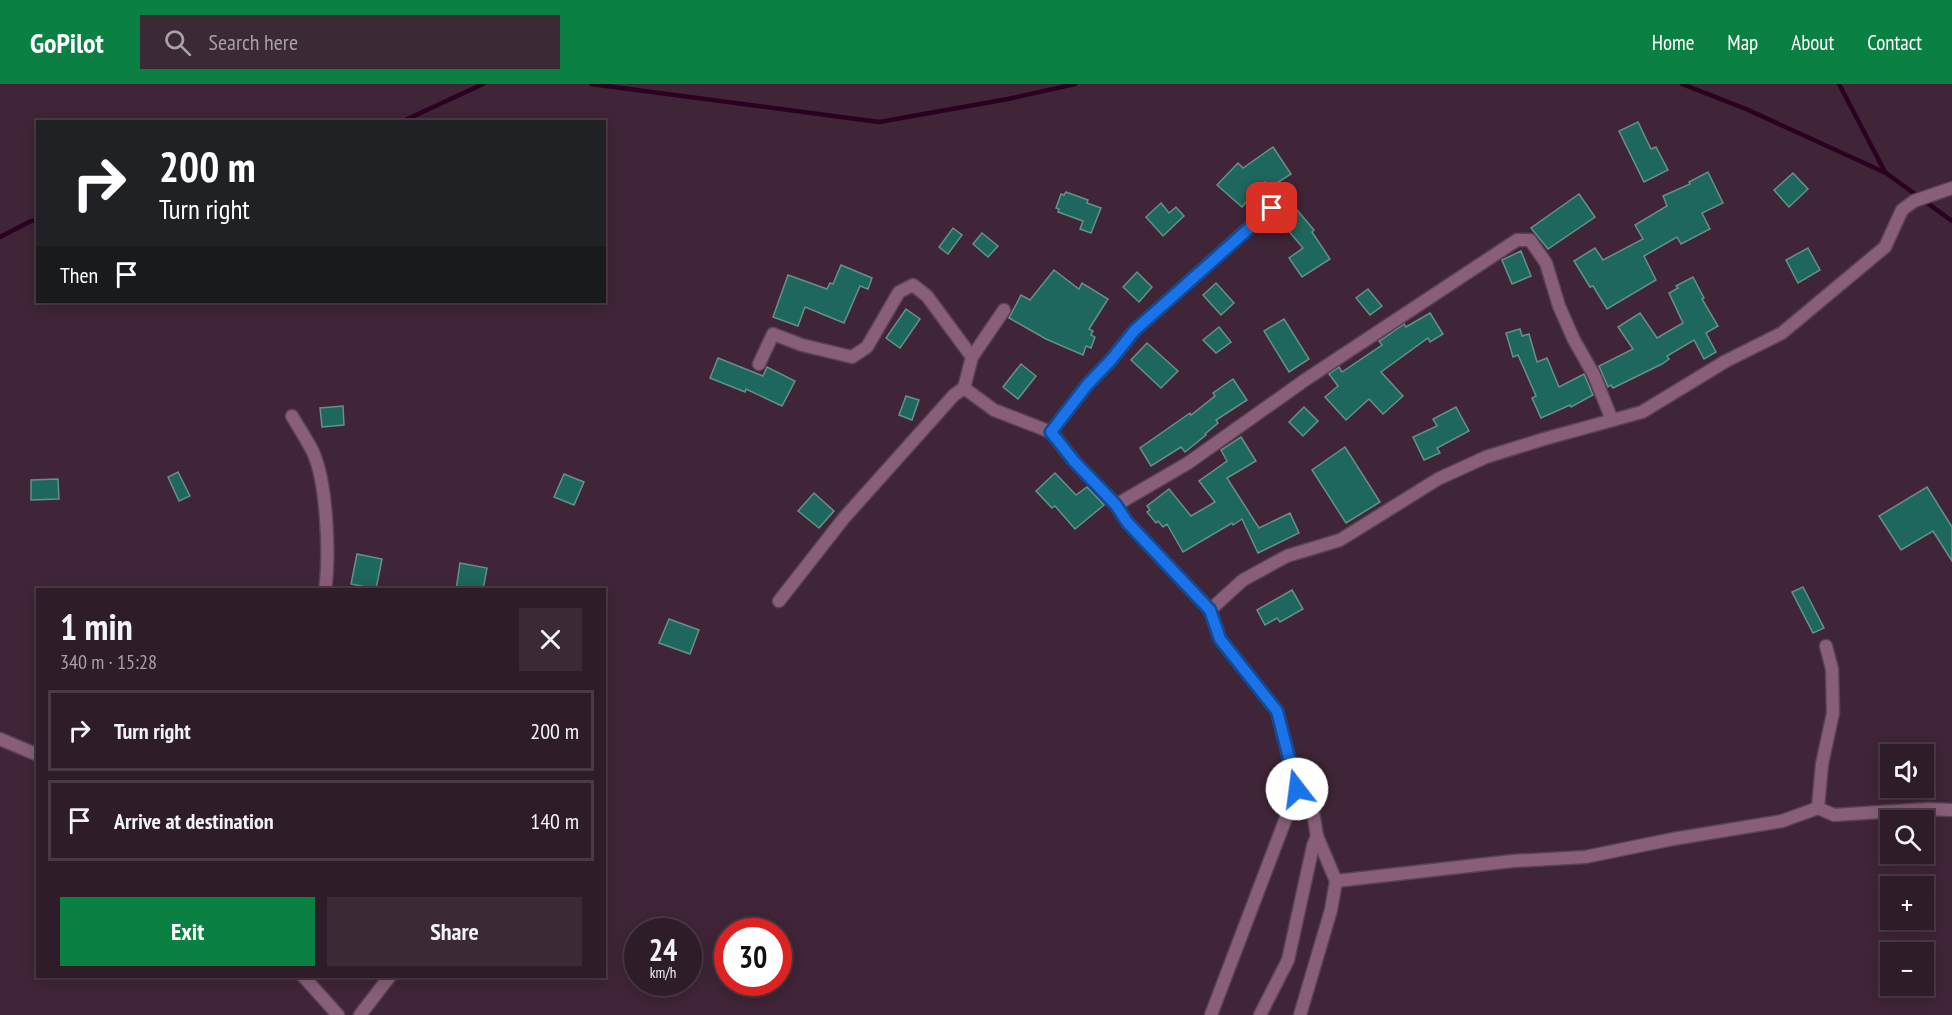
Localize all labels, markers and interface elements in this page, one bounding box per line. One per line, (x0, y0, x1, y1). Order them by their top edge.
search box (140, 15, 560, 69)
text: GoPilot (30, 24, 104, 61)
icon: search (161, 26, 194, 59)
text: Search here (209, 28, 298, 56)
text: Home (1652, 29, 1694, 56)
text: Map (1727, 29, 1758, 56)
text: About (1791, 29, 1834, 56)
text: Contact (1867, 29, 1922, 56)
text: 200 m (159, 139, 256, 194)
icon: right (60, 144, 138, 222)
pin (1246, 182, 1297, 233)
icon: arrive (1255, 191, 1288, 224)
text: Turn right (159, 192, 250, 226)
icon: arrive (110, 258, 143, 291)
text: Then (60, 261, 98, 289)
text: 1 min (60, 603, 133, 650)
button: close (519, 608, 582, 671)
text: 340 m · 15:28 (60, 649, 157, 675)
icon: right (63, 714, 96, 747)
text: Turn right (114, 717, 191, 745)
text: 200 m (530, 717, 579, 745)
map controls (1880, 744, 1934, 996)
button: sound (1880, 744, 1934, 798)
position arrow (1265, 757, 1329, 821)
icon: arrive (63, 804, 96, 837)
text: Arrive at destination (114, 807, 274, 835)
text: 140 m (530, 807, 579, 835)
button: search (1880, 810, 1934, 864)
button: + (1880, 876, 1934, 930)
button: Exit (60, 897, 315, 966)
button: Share (327, 897, 582, 966)
speed limit sign: 30 (714, 918, 792, 996)
text: 24 (649, 930, 677, 969)
button: − (1880, 942, 1934, 996)
text: km/h (650, 963, 676, 982)

